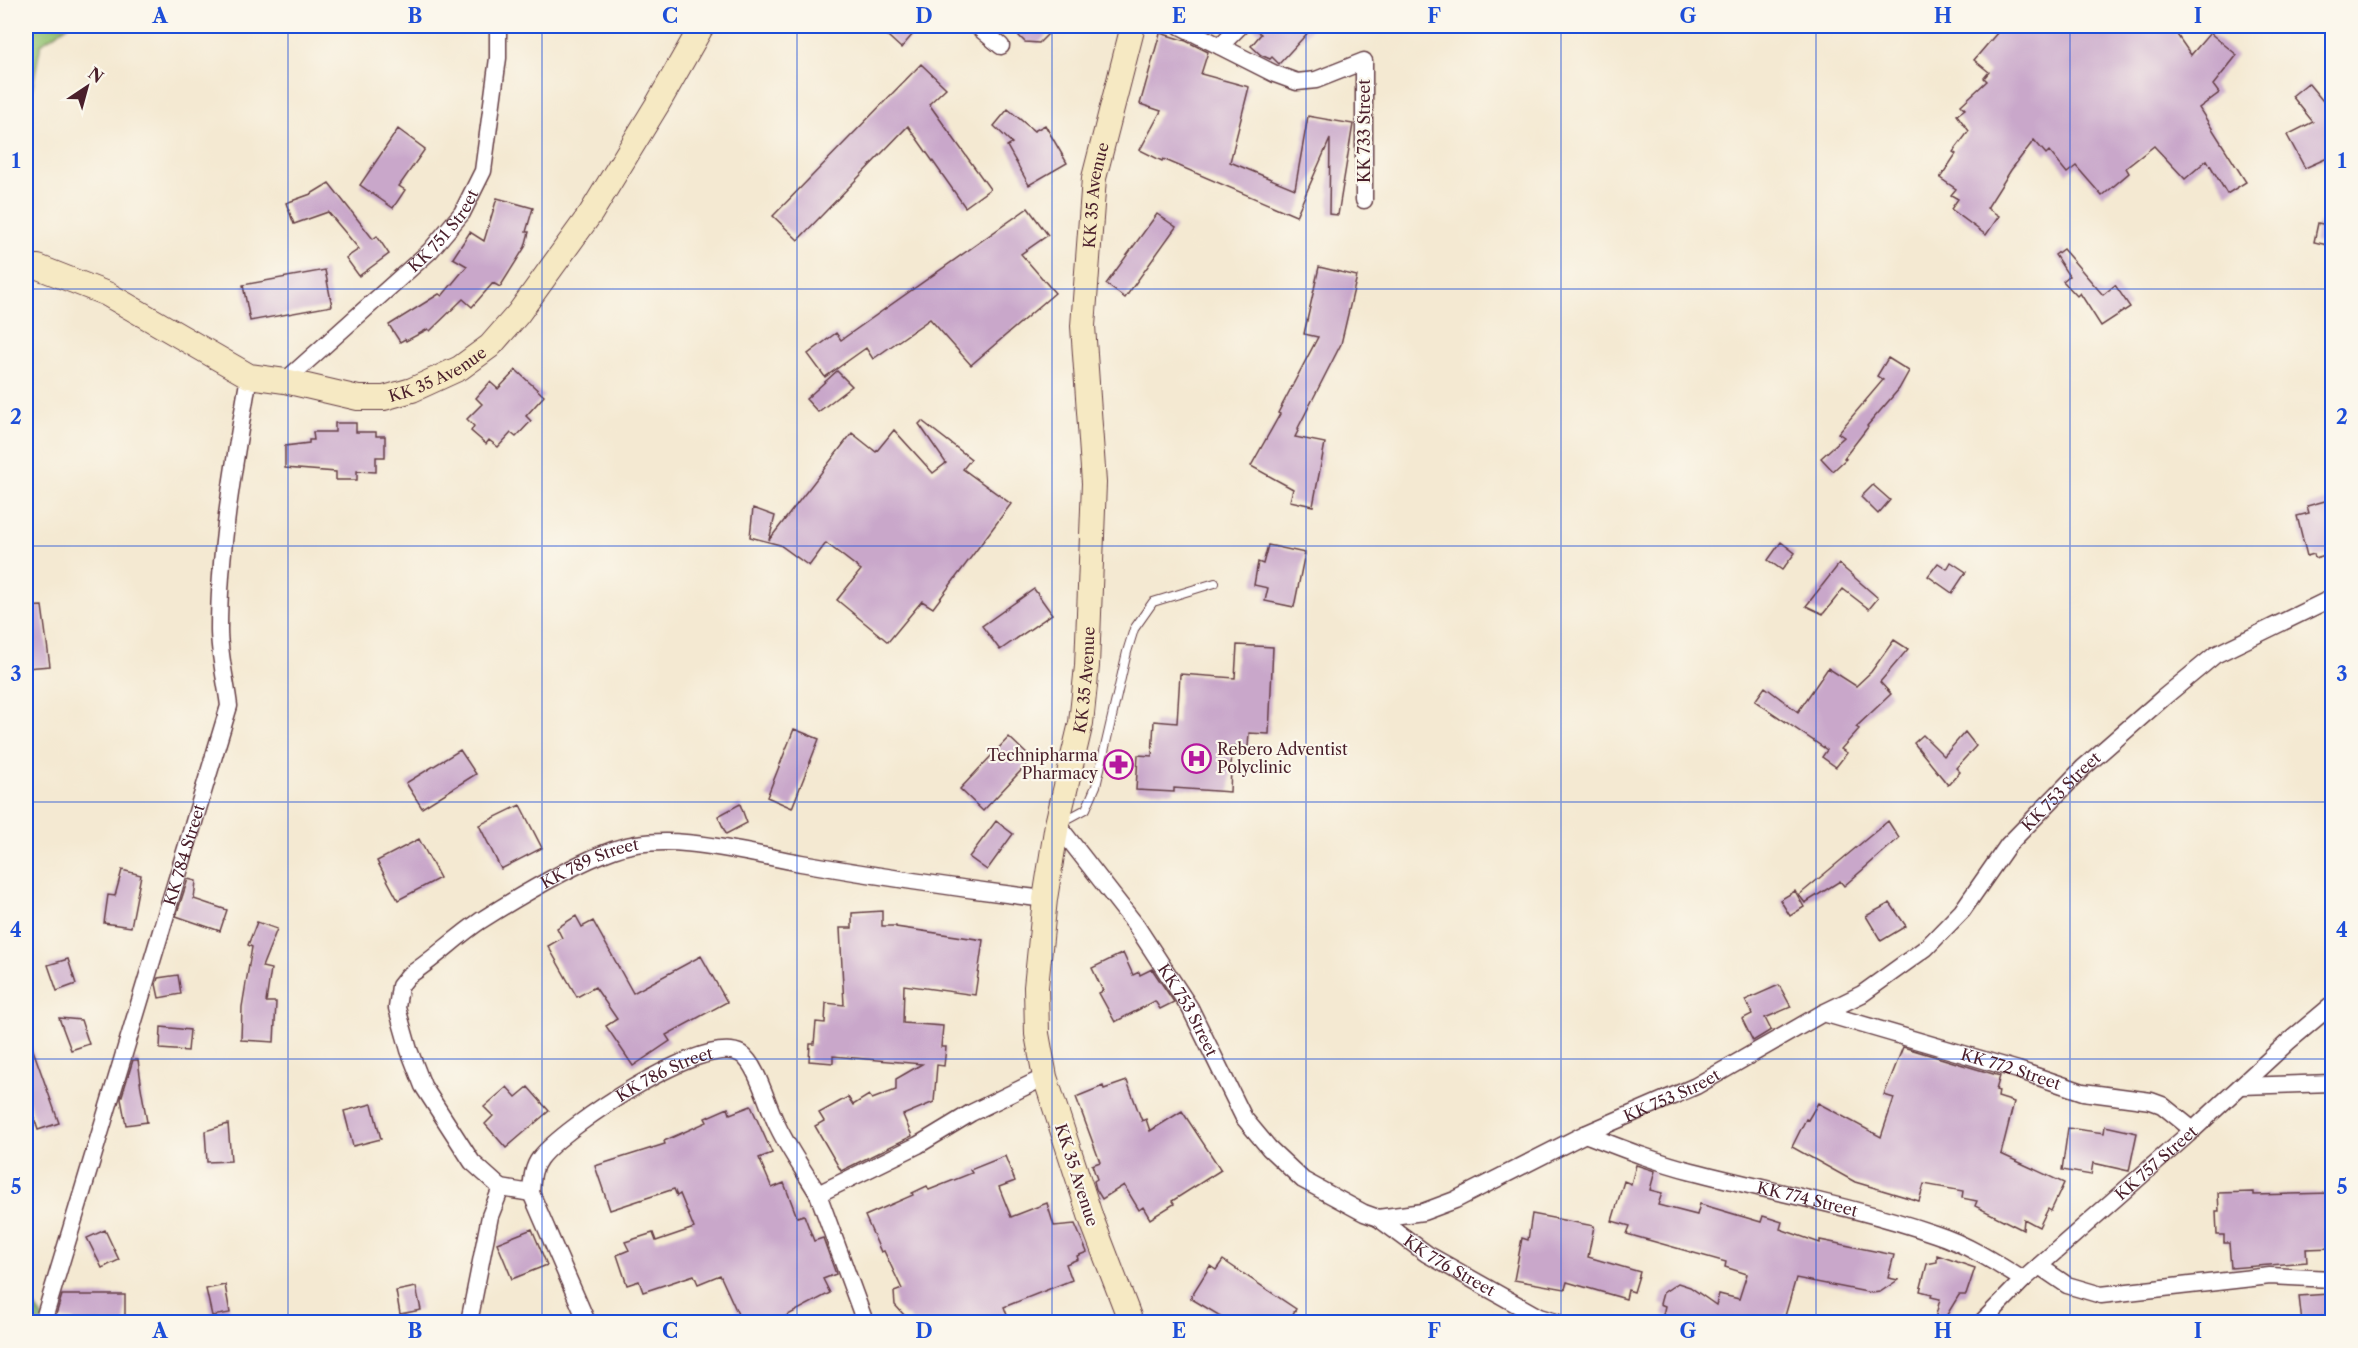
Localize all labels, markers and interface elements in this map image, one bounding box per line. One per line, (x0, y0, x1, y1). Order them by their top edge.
text: A (151, 4, 168, 28)
text: B (408, 4, 423, 28)
text: C (662, 4, 678, 28)
text: D (915, 4, 933, 28)
text: E (1172, 4, 1186, 28)
text: F (1427, 4, 1441, 28)
text: G (1680, 4, 1697, 28)
text: H (1934, 4, 1952, 28)
text: I (2194, 4, 2202, 28)
north arrow (57, 57, 117, 117)
text: N (84, 63, 107, 87)
street label: KK 733 Street (1354, 79, 1374, 183)
street label: KK 35 Avenue (1079, 140, 1113, 249)
text: 1 (12, 149, 21, 173)
text: 1 (2338, 149, 2347, 173)
street label: KK 751 Street (404, 185, 482, 276)
street label: KK 35 Avenue (386, 342, 490, 406)
text: 2 (10, 405, 22, 429)
text: 2 (2336, 405, 2348, 429)
street label: KK 35 Avenue (1069, 626, 1098, 735)
text: 3 (10, 662, 22, 686)
text: 3 (2336, 662, 2348, 686)
place label: Rebero Adventist Polyclinic (1217, 739, 1348, 777)
hospital icon: Rebero Adventist Polyclinic (1180, 742, 1212, 774)
place label: Technipharma Pharmacy (987, 745, 1099, 783)
street label: KK 753 Street (2017, 747, 2105, 835)
pharmacy icon: Technipharma Pharmacy (1103, 748, 1135, 780)
street label: KK 784 Street (159, 801, 209, 908)
street label: KK 789 Street (537, 834, 640, 893)
text: 4 (10, 918, 22, 942)
text: 4 (2336, 918, 2348, 942)
street label: KK 753 Street (1154, 960, 1222, 1060)
street label: KK 786 Street (612, 1043, 715, 1106)
street label: KK 772 Street (1959, 1044, 2064, 1094)
street label: KK 753 Street (1620, 1064, 1724, 1126)
street label: KK 35 Avenue (1051, 1121, 1103, 1229)
street label: KK 757 Street (2111, 1121, 2201, 1204)
text: 5 (10, 1175, 22, 1199)
text: 5 (2336, 1175, 2348, 1199)
street label: KK 774 Street (1755, 1177, 1860, 1221)
street label: KK 776 Street (1400, 1230, 1499, 1301)
text: A (151, 1319, 168, 1343)
text: B (408, 1319, 423, 1343)
text: C (662, 1319, 678, 1343)
text: D (915, 1319, 933, 1343)
text: E (1172, 1319, 1186, 1343)
text: F (1427, 1319, 1441, 1343)
text: G (1680, 1319, 1697, 1343)
text: H (1934, 1319, 1952, 1343)
text: I (2194, 1319, 2202, 1343)

